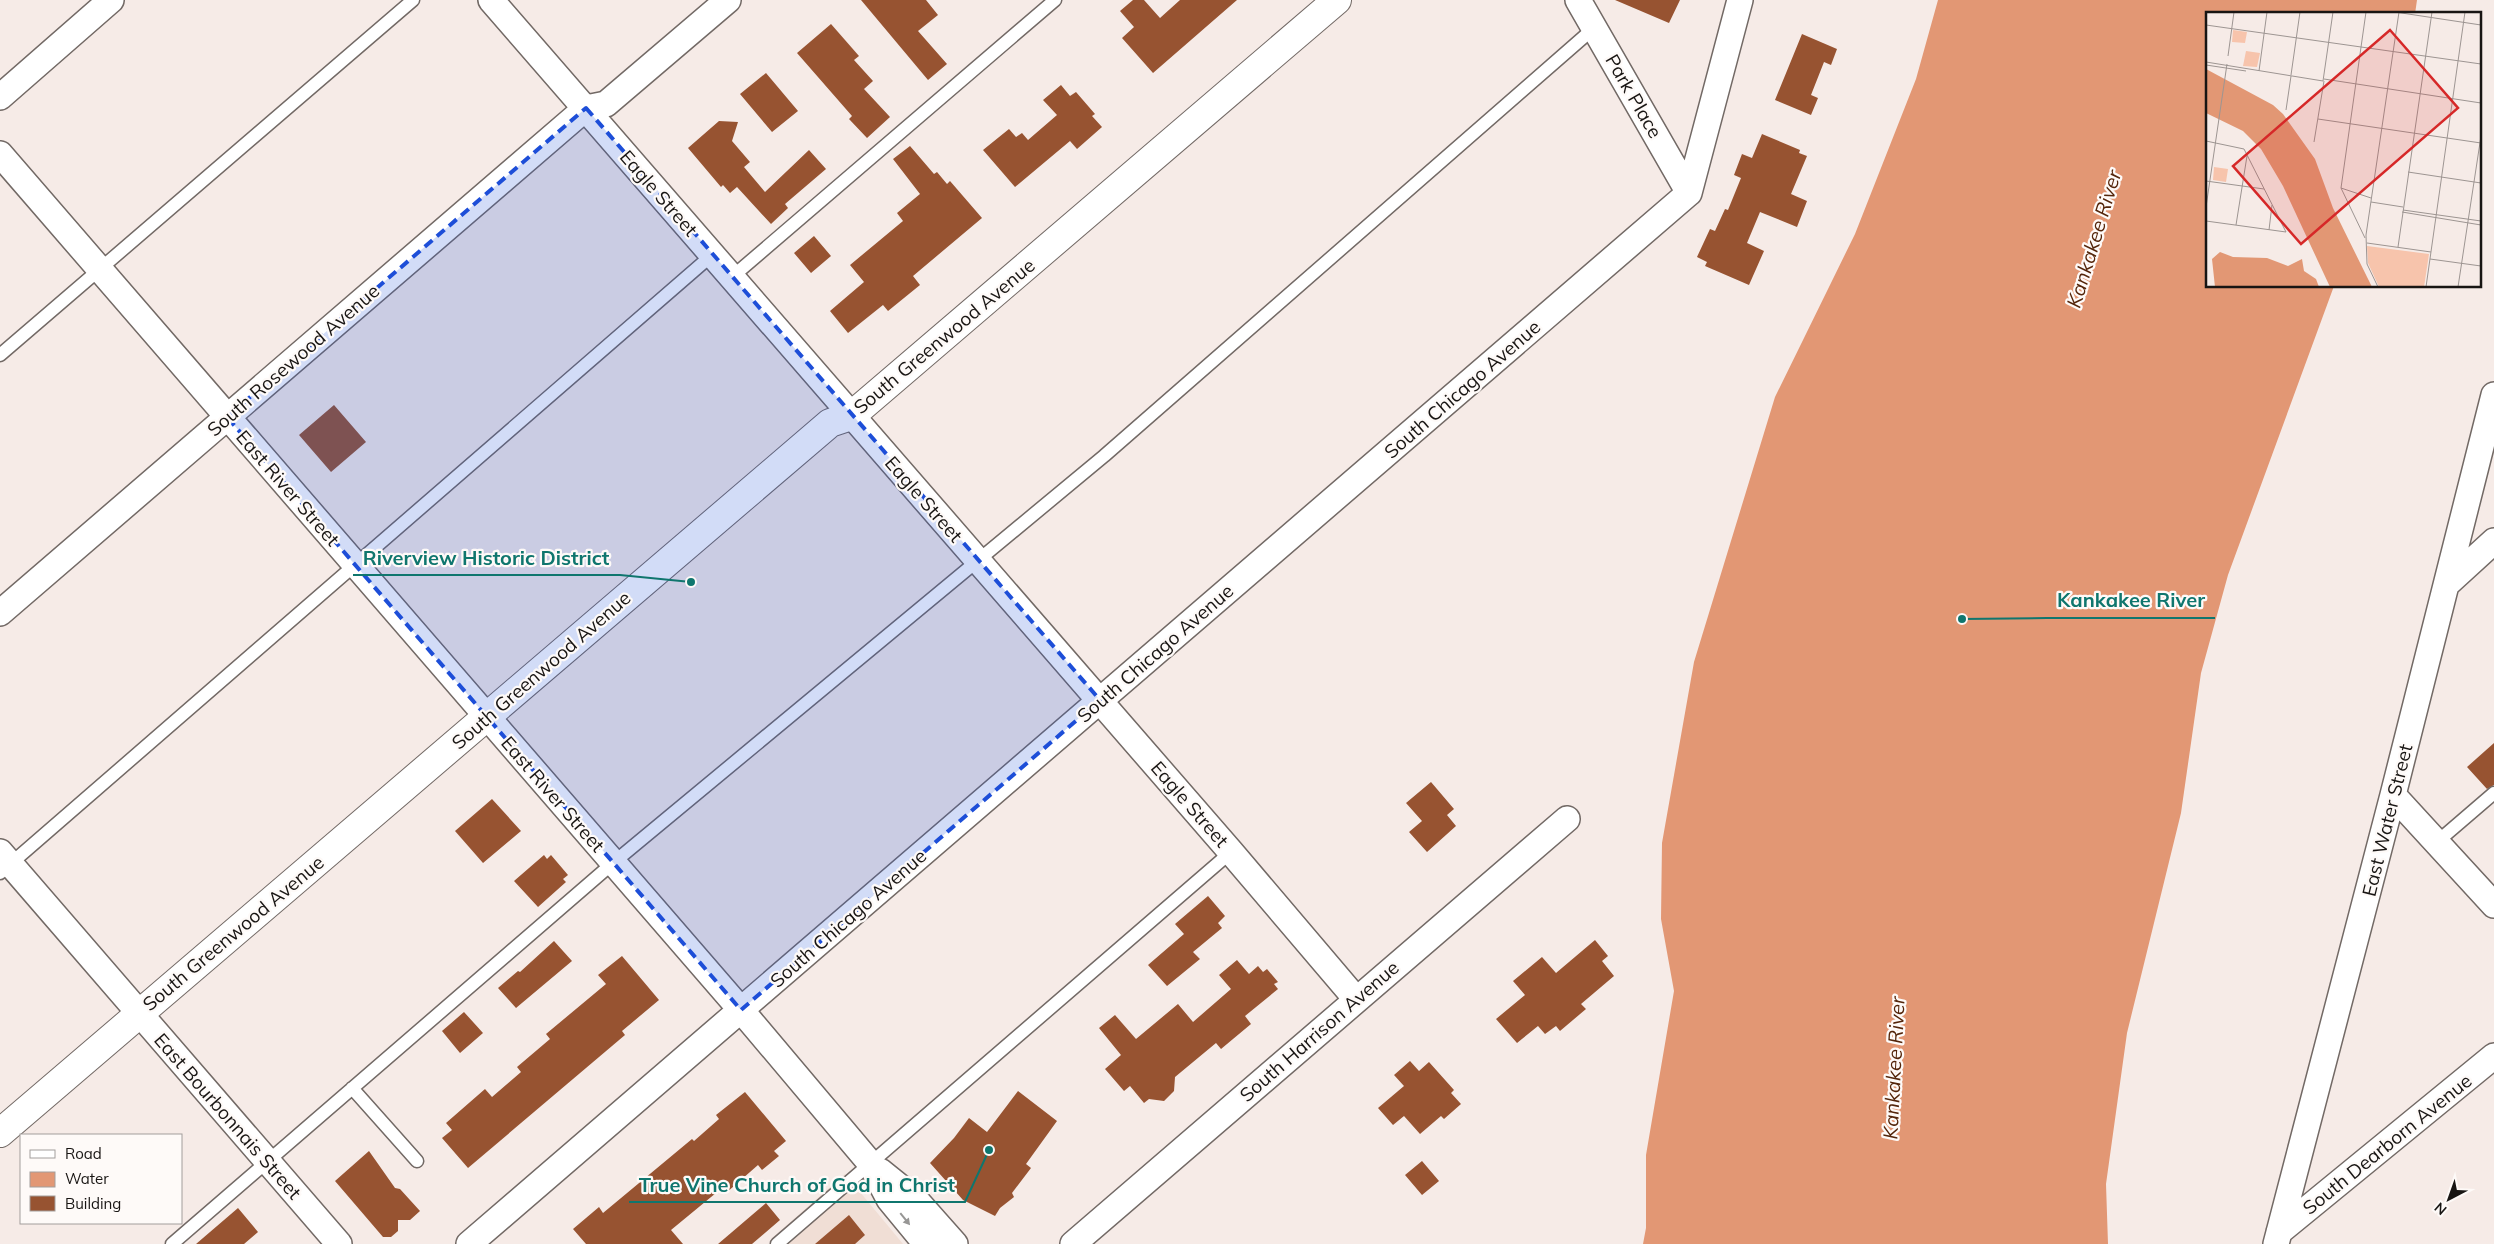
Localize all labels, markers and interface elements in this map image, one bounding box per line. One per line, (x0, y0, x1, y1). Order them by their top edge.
inset map (2206, 12, 2482, 288)
street label: Park Place (1600, 50, 1668, 142)
street label: Eagle Street (615, 145, 703, 241)
water label: Kankakee River (2061, 166, 2127, 311)
street label: South Greenwood Avenue (848, 253, 1040, 419)
street label: South Rosewood Avenue (202, 279, 384, 441)
street label: South Chicago Avenue (1379, 315, 1545, 463)
street label: East River Street (231, 425, 345, 551)
street label: Eagle Street (880, 451, 968, 547)
callout: Riverview Historic District (353, 540, 620, 575)
text: Riverview Historic District (363, 545, 610, 570)
street label: South Chicago Avenue (1072, 579, 1238, 727)
callout: Kankakee River (2047, 583, 2215, 618)
street label: South Greenwood Avenue (447, 586, 635, 754)
text: Kankakee River (2057, 587, 2205, 612)
street label: East River Street (496, 731, 610, 857)
street label: East Water Street (2356, 741, 2418, 899)
street label: Eagle Street (1146, 756, 1234, 852)
street label: South Chicago Avenue (765, 844, 931, 992)
street label: South Greenwood Avenue (137, 850, 329, 1016)
street label: South Harrison Avenue (1234, 955, 1404, 1107)
water label: Kankakee River (1877, 995, 1910, 1140)
street label: East Bourbonnais Street (149, 1028, 307, 1204)
street label: South Dearborn Avenue (2298, 1068, 2476, 1220)
legend (20, 1134, 182, 1224)
text: Road (65, 1144, 102, 1163)
callout: True Vine Church of God in Christ (629, 1167, 965, 1202)
text: Water (65, 1169, 109, 1188)
text: True Vine Church of God in Christ (639, 1172, 956, 1197)
north arrow (2424, 1174, 2474, 1224)
text: Building (65, 1194, 121, 1213)
text: N (2431, 1199, 2450, 1219)
one-way arrow (900, 1212, 911, 1225)

